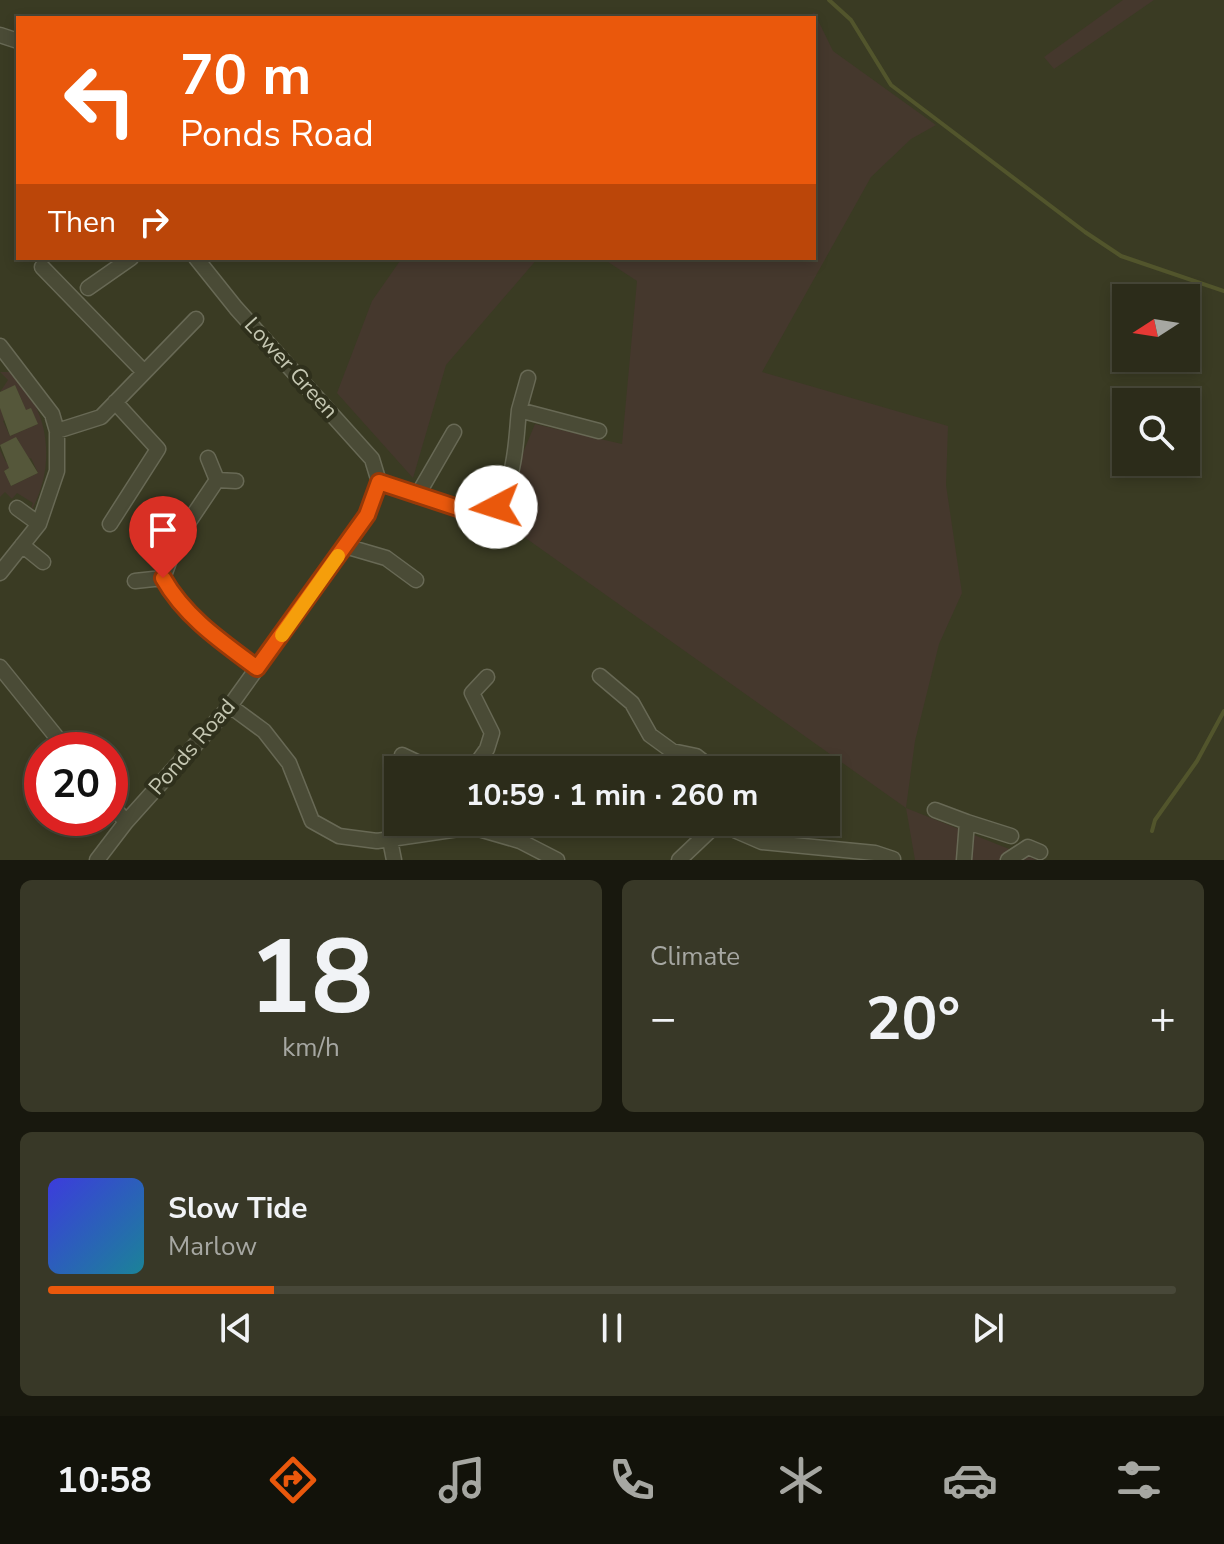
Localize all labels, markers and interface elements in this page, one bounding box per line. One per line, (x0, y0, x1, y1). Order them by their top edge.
text: 70 m (180, 37, 311, 114)
icon: left (48, 48, 152, 152)
text: Ponds Road (180, 110, 374, 159)
icon: right (132, 200, 176, 244)
text: Then (48, 202, 116, 243)
north arrow (1112, 284, 1200, 372)
map controls (1112, 284, 1200, 476)
street label: Lower Green (237, 311, 345, 425)
button: search (1112, 388, 1200, 476)
position arrow (454, 465, 538, 549)
pin (129, 496, 197, 578)
icon: arrive (141, 508, 185, 552)
street label: Ponds Road (142, 692, 242, 802)
speed limit sign: 20 (24, 732, 128, 836)
text: 10:59 · 1 min · 260 m (466, 775, 758, 816)
text: 18 (249, 907, 373, 1049)
text: Climate (650, 939, 740, 974)
text: 20° (866, 978, 960, 1060)
text: − (650, 989, 676, 1049)
text: + (1150, 989, 1176, 1049)
text: km/h (282, 1030, 340, 1065)
text: Slow Tide (168, 1188, 308, 1229)
text: Marlow (168, 1229, 257, 1264)
icon: previous (214, 1306, 258, 1350)
icon: pause (590, 1306, 634, 1350)
icon: next (966, 1306, 1010, 1350)
icon: directions (265, 1452, 321, 1508)
icon: music (434, 1452, 490, 1508)
icon: phone (604, 1452, 660, 1508)
icon: climate (773, 1452, 829, 1508)
icon: car (942, 1452, 998, 1508)
icon: filters (1111, 1452, 1167, 1508)
text: 10:58 (57, 1456, 152, 1505)

